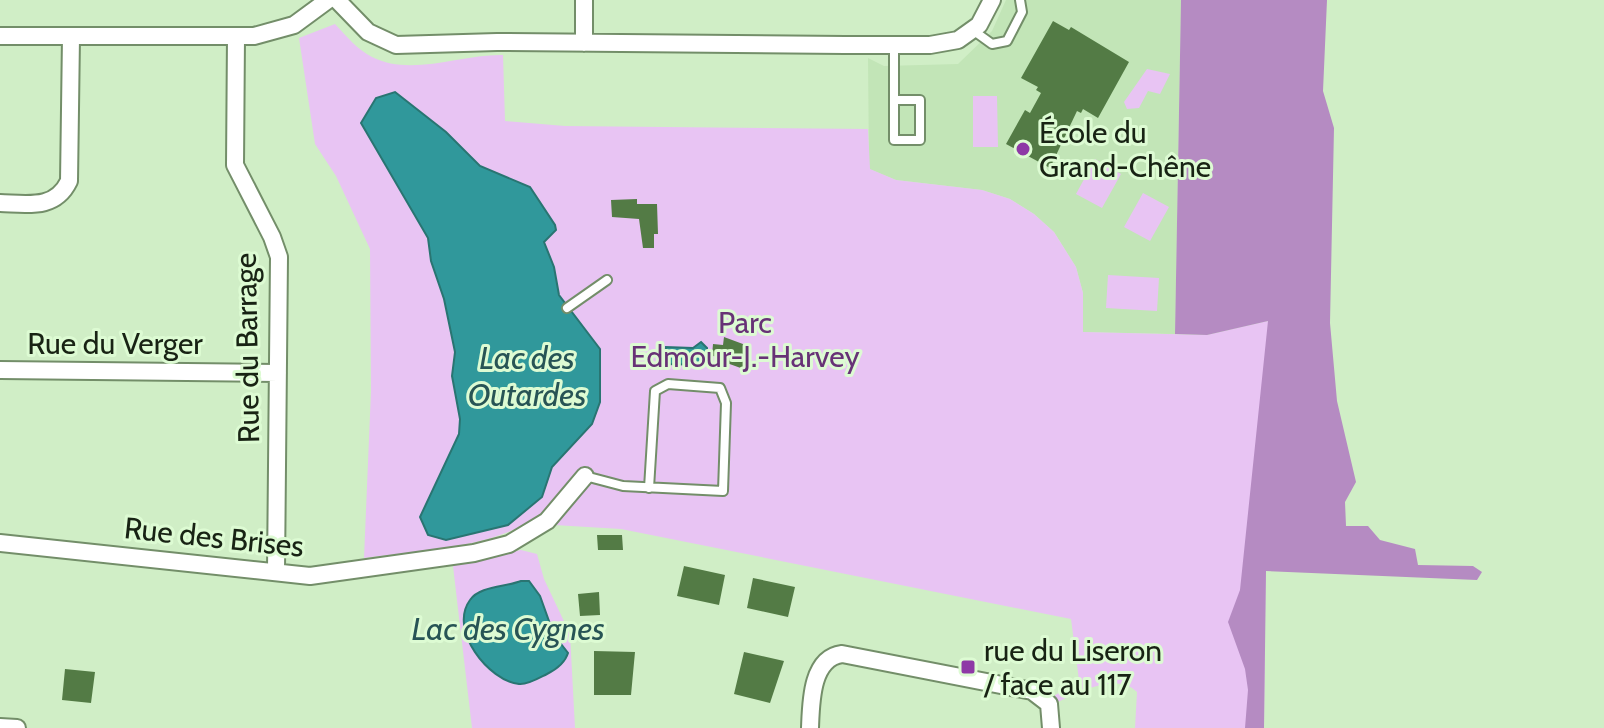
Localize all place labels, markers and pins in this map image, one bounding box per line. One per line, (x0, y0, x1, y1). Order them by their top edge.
place label: École du Grand-Chêne (1039, 114, 1211, 185)
marker: École du Grand-Chêne (1014, 140, 1032, 158)
place label: rue du Liseron / face au 117 (983, 632, 1162, 703)
marker: rue du Liseron / face au 117 (959, 658, 977, 676)

